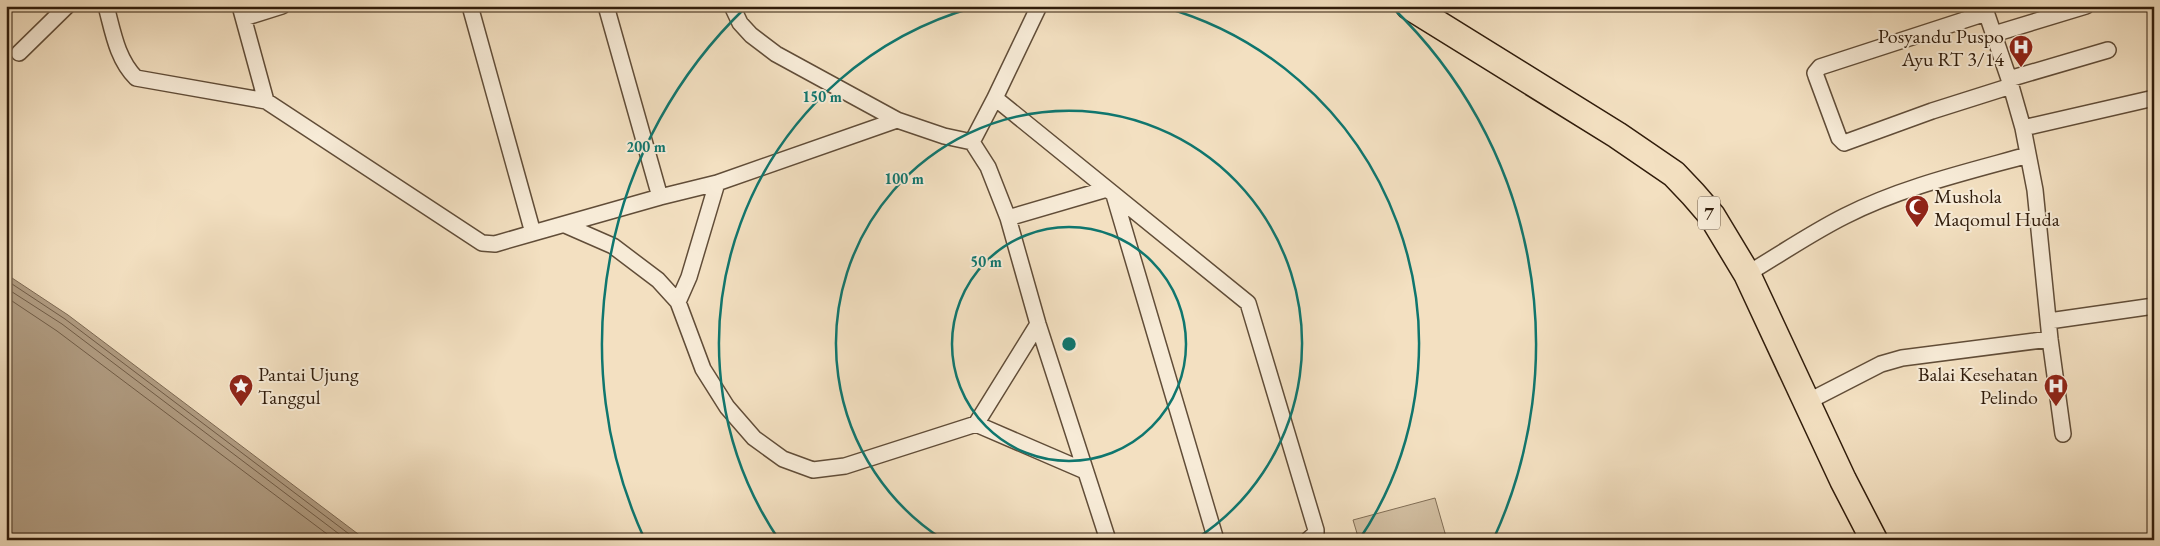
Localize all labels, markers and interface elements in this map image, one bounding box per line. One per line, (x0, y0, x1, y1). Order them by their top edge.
place label: Posyandu Puspo Ayu RT 3/14 (1878, 23, 2004, 72)
hospital icon: Posyandu Puspo Ayu RT 3/14 (2008, 34, 2034, 68)
text: 150 m (802, 87, 842, 106)
text: 200 m (626, 137, 666, 156)
text: 100 m (884, 169, 924, 188)
place label: Mushola Maqomul Huda (1934, 183, 2060, 232)
mosque icon: Mushola Maqomul Huda (1904, 194, 1930, 228)
road number: 7 (1698, 197, 1720, 230)
text: 50 m (970, 252, 1002, 271)
centre of rings (1060, 335, 1078, 353)
place label: Pantai Ujung Tanggul (258, 361, 359, 410)
place label: Balai Kesehatan Pelindo (1918, 361, 2038, 410)
place icon: Pantai Ujung Tanggul (228, 373, 254, 407)
hospital icon: Balai Kesehatan Pelindo (2043, 373, 2069, 407)

